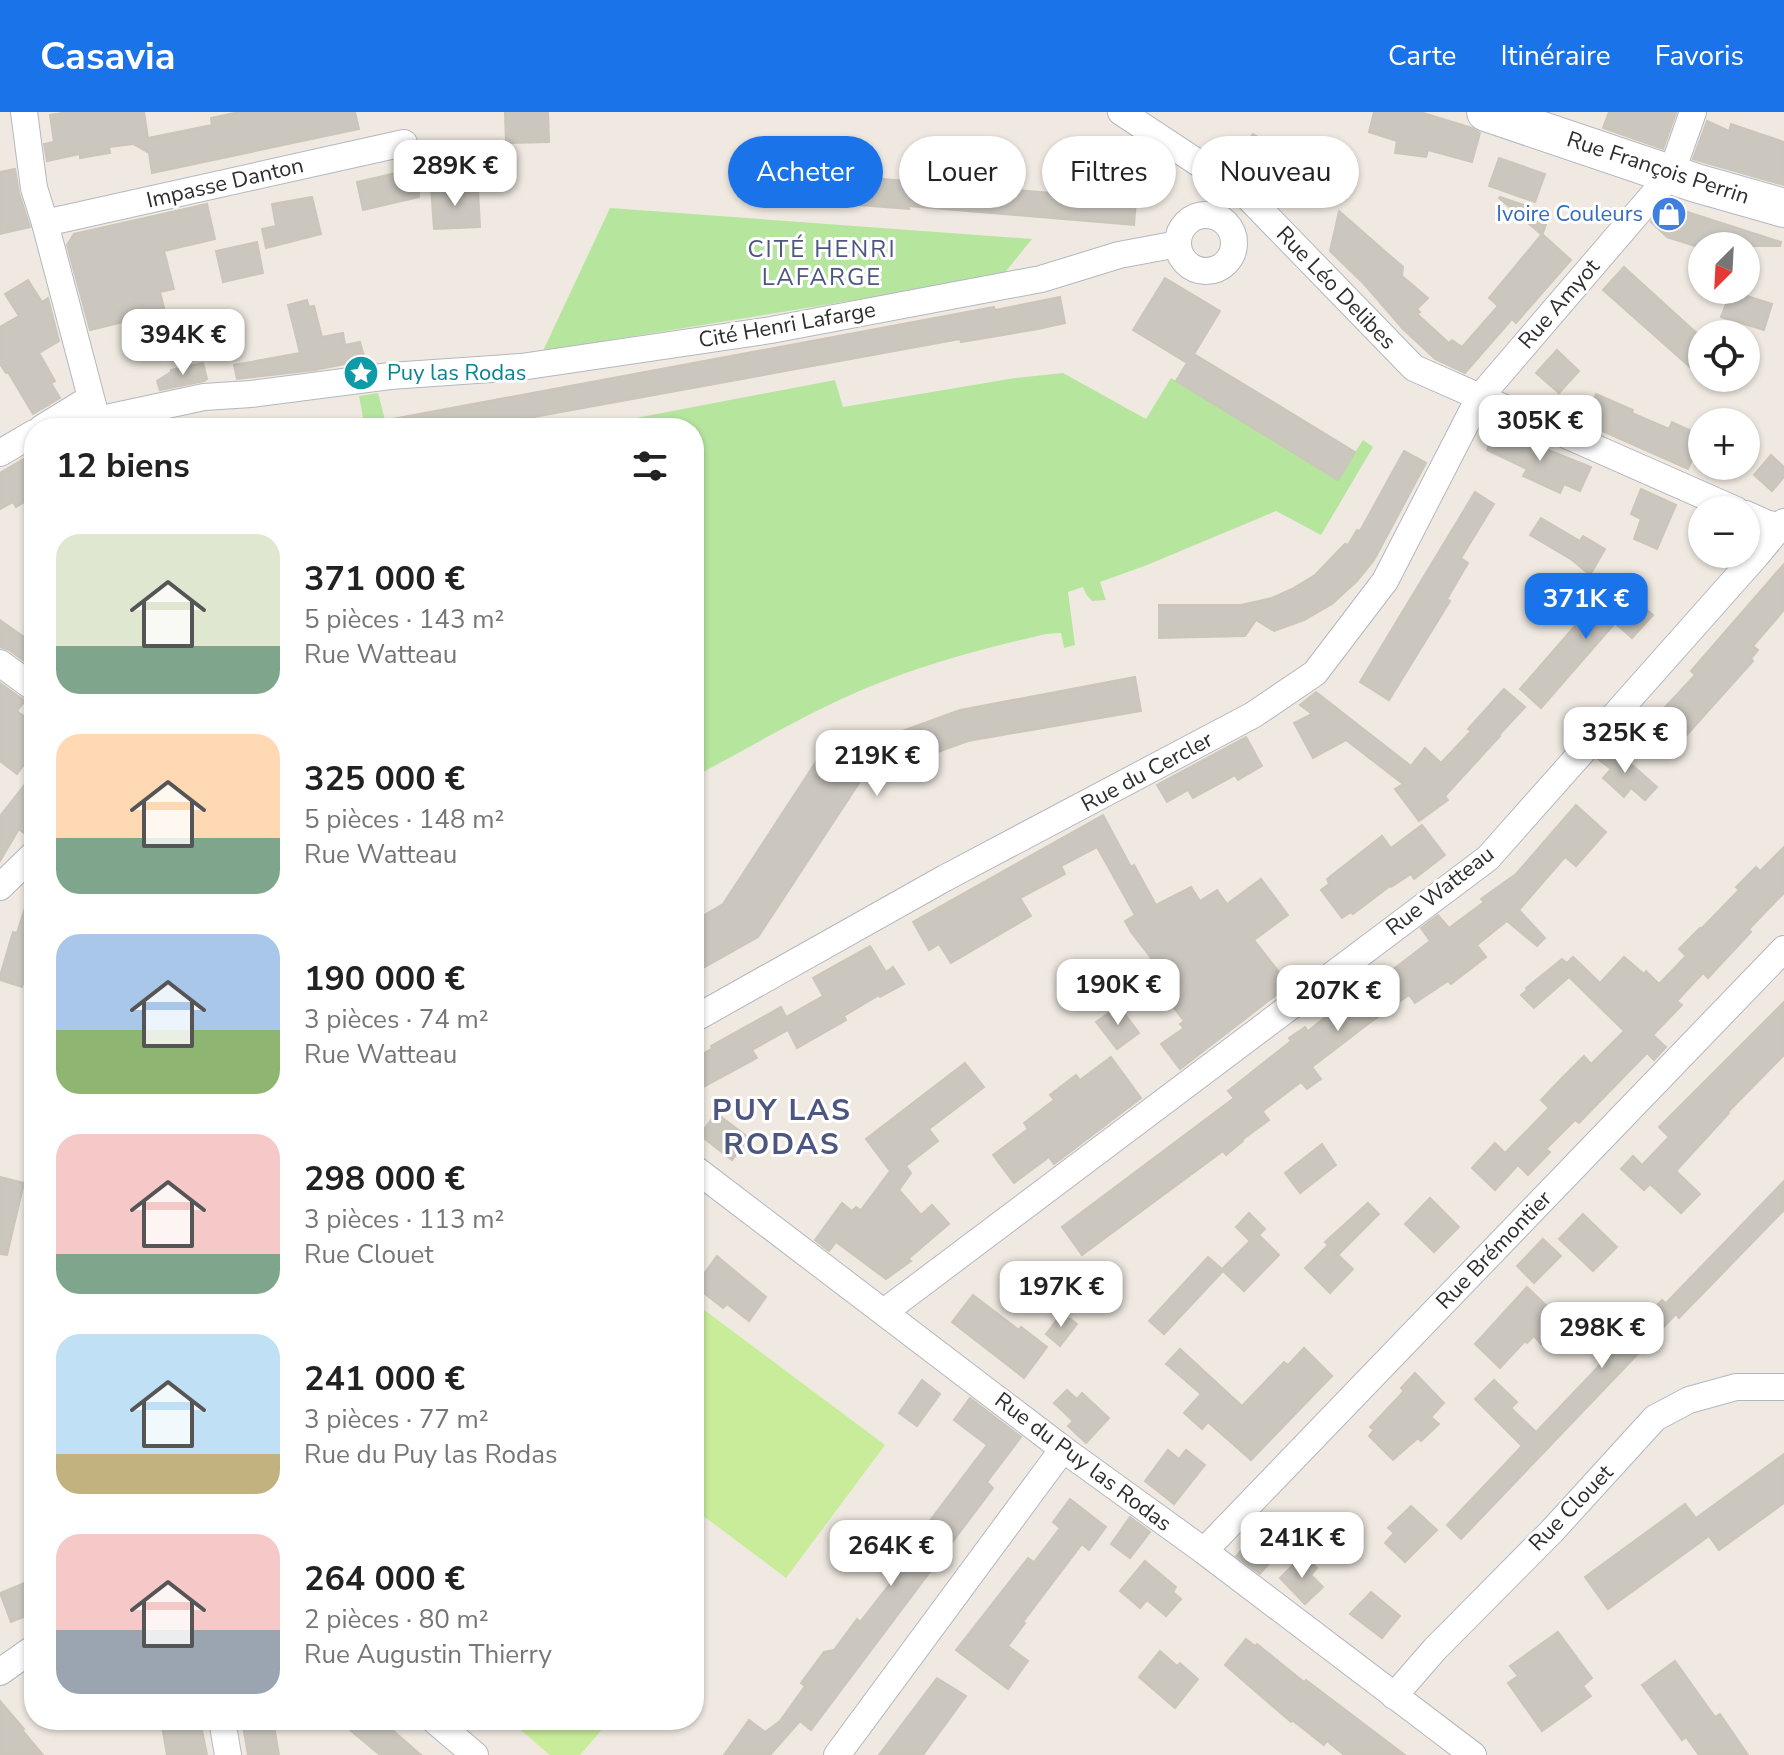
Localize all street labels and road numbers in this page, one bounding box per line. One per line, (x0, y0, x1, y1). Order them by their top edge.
street label: Rue François Perrin (1563, 124, 1753, 212)
street label: Impasse Danton (144, 150, 306, 216)
street label: Rue Léo Delibes (1269, 220, 1403, 356)
street label: Rue Amyot (1512, 252, 1607, 355)
street label: Cité Henri Lafarge (696, 295, 878, 355)
street label: Rue du Cercler (1076, 725, 1218, 819)
street label: Rue Watteau (1380, 839, 1500, 943)
street label: Rue Brémontier (1429, 1184, 1559, 1316)
street label: Rue du Puy las Rodas (988, 1385, 1178, 1539)
street label: Rue Clouet (1522, 1458, 1620, 1558)

